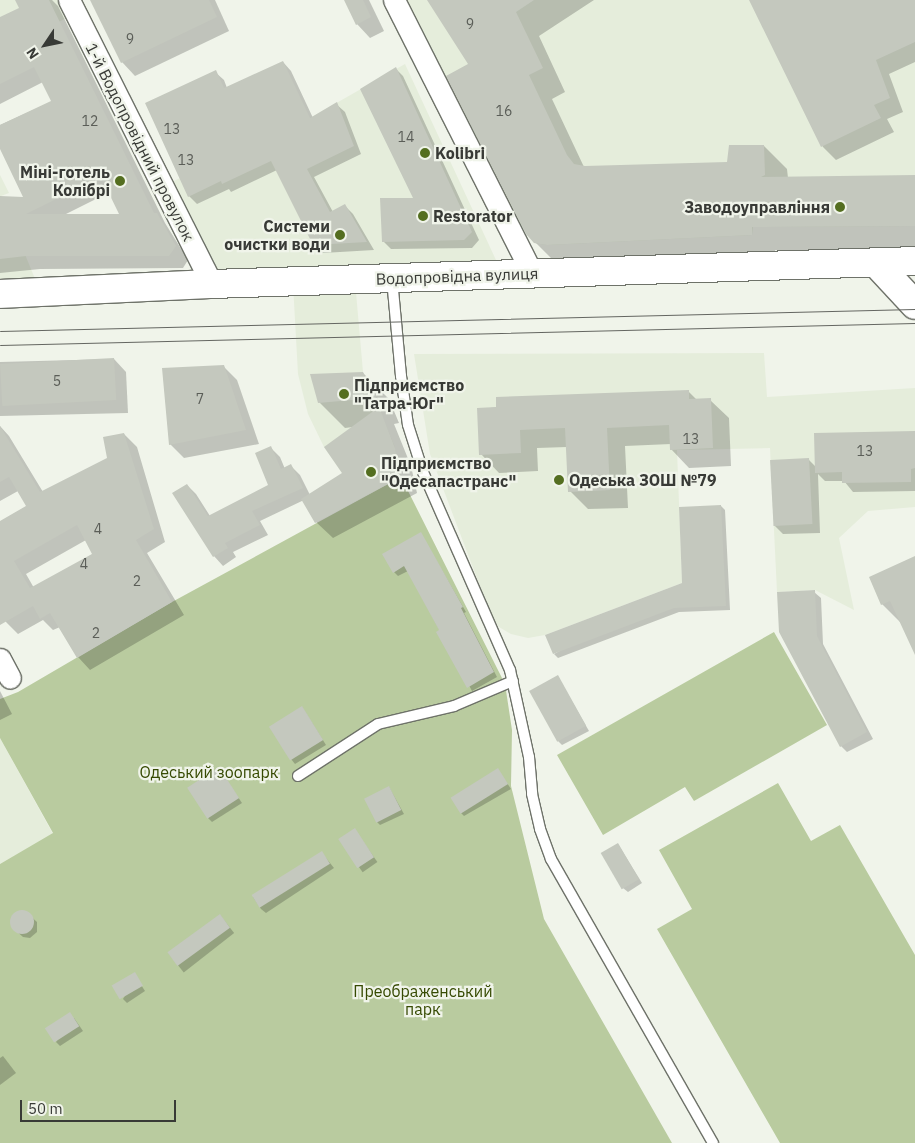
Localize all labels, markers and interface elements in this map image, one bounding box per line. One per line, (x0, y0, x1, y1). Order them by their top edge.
house number: 9 (466, 16, 474, 32)
north arrow (20, 20, 70, 70)
house number: 9 (126, 31, 134, 47)
street label: 1-й Водопровідний провулок (82, 40, 198, 244)
text: N (22, 44, 43, 63)
house number: 16 (496, 103, 512, 119)
house number: 12 (82, 113, 98, 129)
house number: 13 (164, 121, 180, 137)
house number: 14 (398, 129, 414, 145)
place label: Kolibri (435, 143, 485, 163)
marker: Kolibri (419, 147, 431, 159)
house number: 13 (178, 152, 194, 168)
place label: Міні-готель Колібрі (20, 162, 110, 200)
marker: Міні-готель Колібрі (114, 175, 126, 187)
place label: Заводоуправління (684, 197, 830, 217)
marker: Заводоуправління (834, 201, 846, 213)
place label: Restorator (433, 206, 512, 226)
marker: Restorator (417, 210, 429, 222)
place label: Системи очистки води (224, 216, 330, 254)
marker: Системи очистки води (334, 229, 346, 241)
street label: Водопровідна вулиця (375, 264, 539, 288)
house number: 5 (53, 373, 61, 389)
place label: Підприємство "Татра-Юг" (354, 375, 464, 413)
marker: Підприємство "Татра-Юг" (338, 388, 350, 400)
house number: 7 (196, 391, 204, 407)
house number: 13 (683, 431, 699, 447)
house number: 13 (857, 443, 873, 459)
place label: Підприємство "Одесапастранс" (381, 453, 516, 491)
marker: Підприємство "Одесапастранс" (365, 466, 377, 478)
place label: Одеська ЗОШ №79 (569, 470, 717, 490)
marker: Одеська ЗОШ №79 (553, 474, 565, 486)
house number: 4 (94, 521, 102, 537)
house number: 4 (80, 556, 88, 572)
house number: 2 (133, 573, 141, 589)
house number: 2 (92, 625, 100, 641)
park label: Одеський зоопарк (140, 762, 278, 782)
park label: Преображенський парк (353, 981, 493, 1019)
scale bar (22, 1090, 179, 1122)
text: 50 m (28, 1099, 63, 1118)

